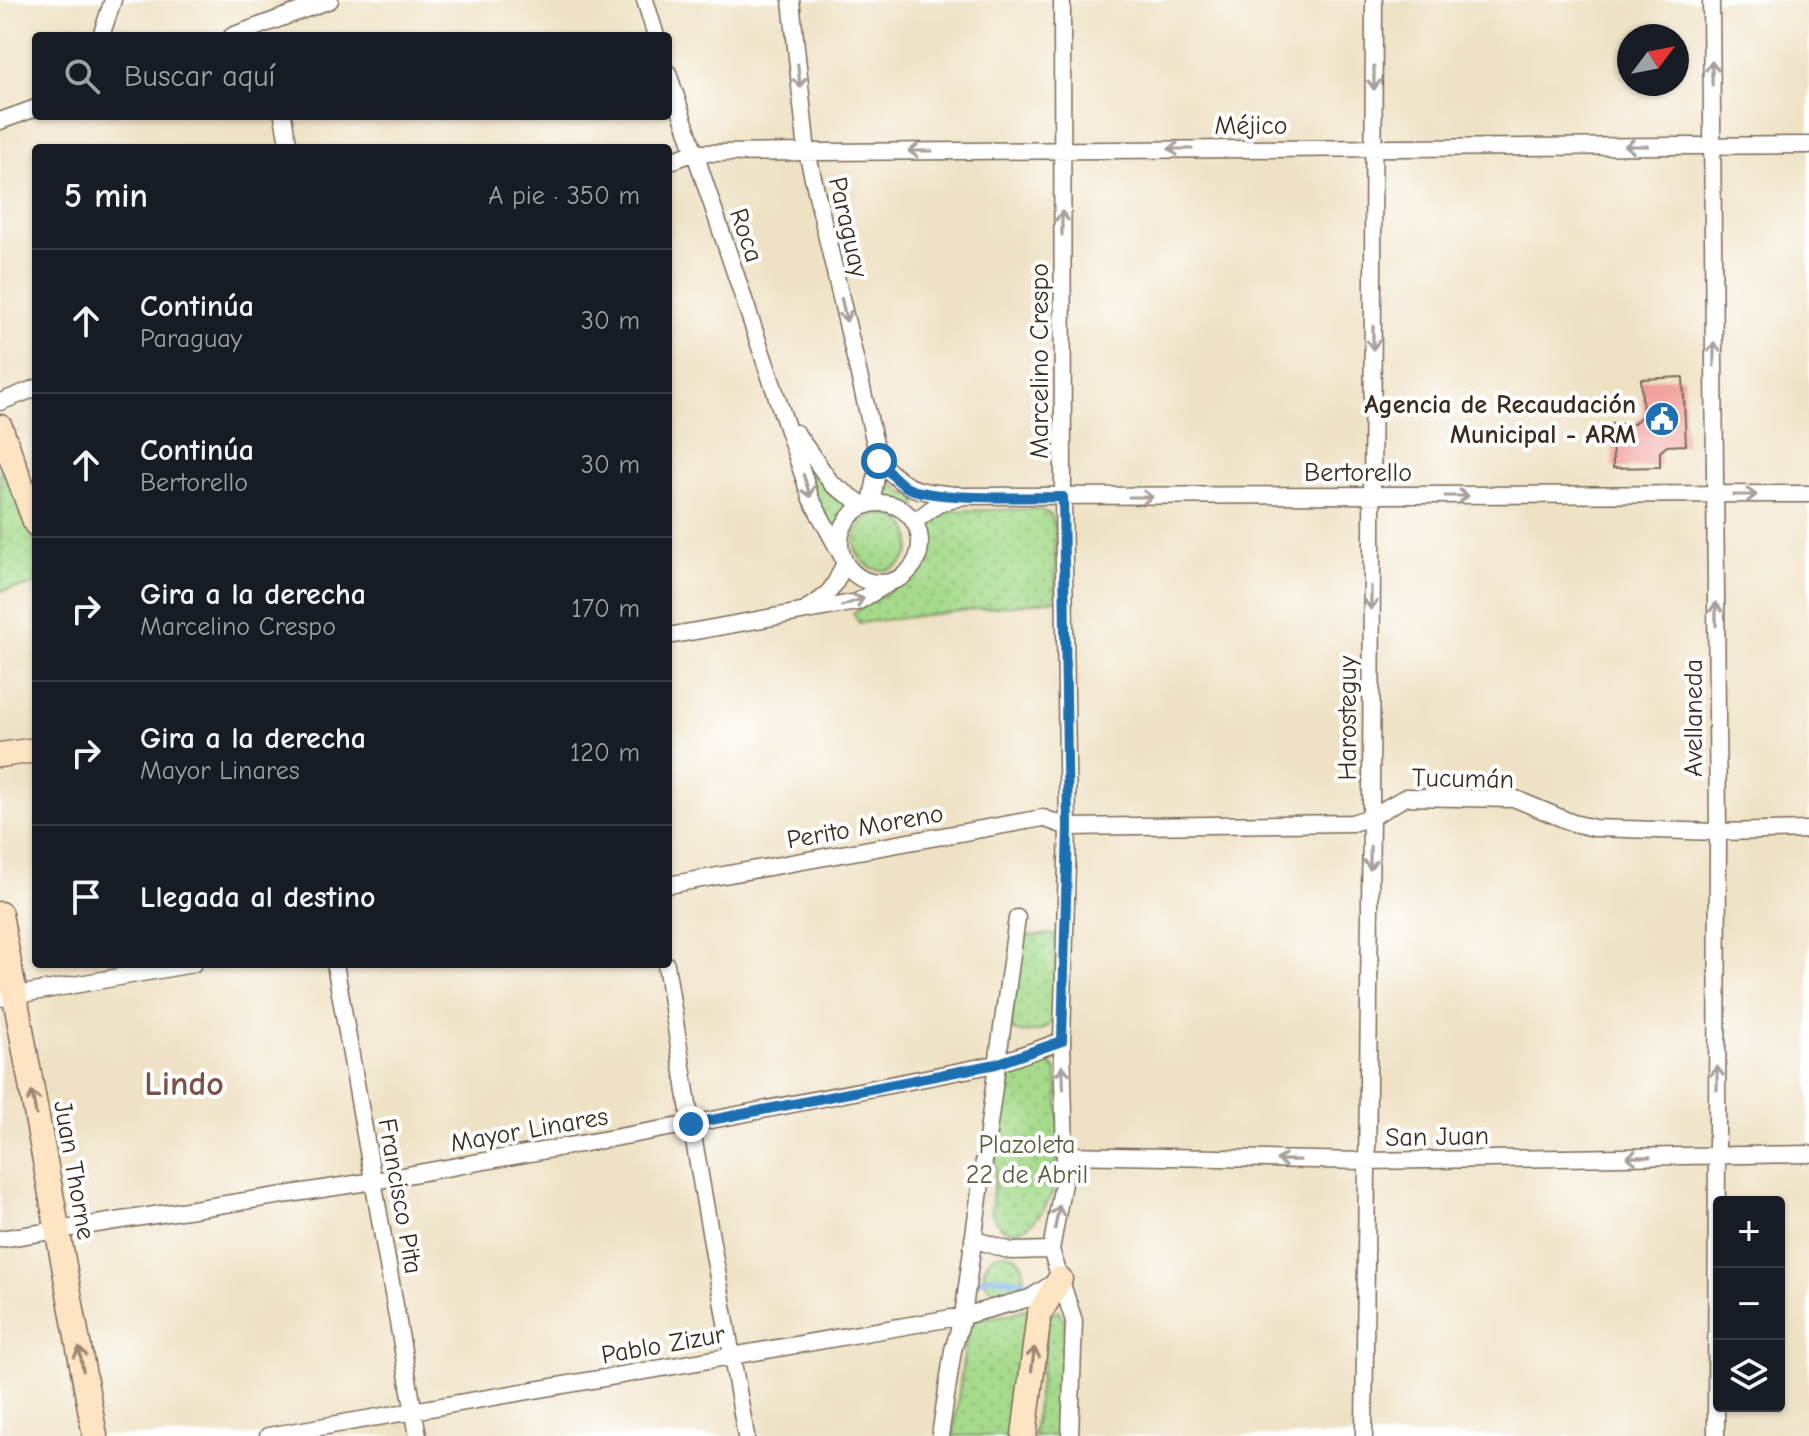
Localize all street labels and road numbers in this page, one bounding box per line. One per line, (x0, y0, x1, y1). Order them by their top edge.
street label: Méjico (1214, 111, 1288, 141)
street label: Paraguay (822, 174, 874, 281)
street label: Roca (723, 204, 769, 266)
street label: Marcelino Crespo (1025, 263, 1055, 459)
street label: Bertorello (1304, 458, 1412, 488)
street label: Harosteguy (1333, 655, 1363, 780)
street label: Avellaneda (1679, 659, 1709, 777)
street label: Tucumán (1412, 763, 1514, 795)
street label: Perito Moreno (785, 798, 946, 856)
street label: Juan Thorne (47, 1098, 101, 1242)
street label: Mayor Linares (448, 1101, 610, 1159)
street label: Francisco Pita (372, 1116, 428, 1276)
street label: San Juan (1385, 1121, 1489, 1153)
street label: Pablo Zizur (599, 1319, 728, 1371)

